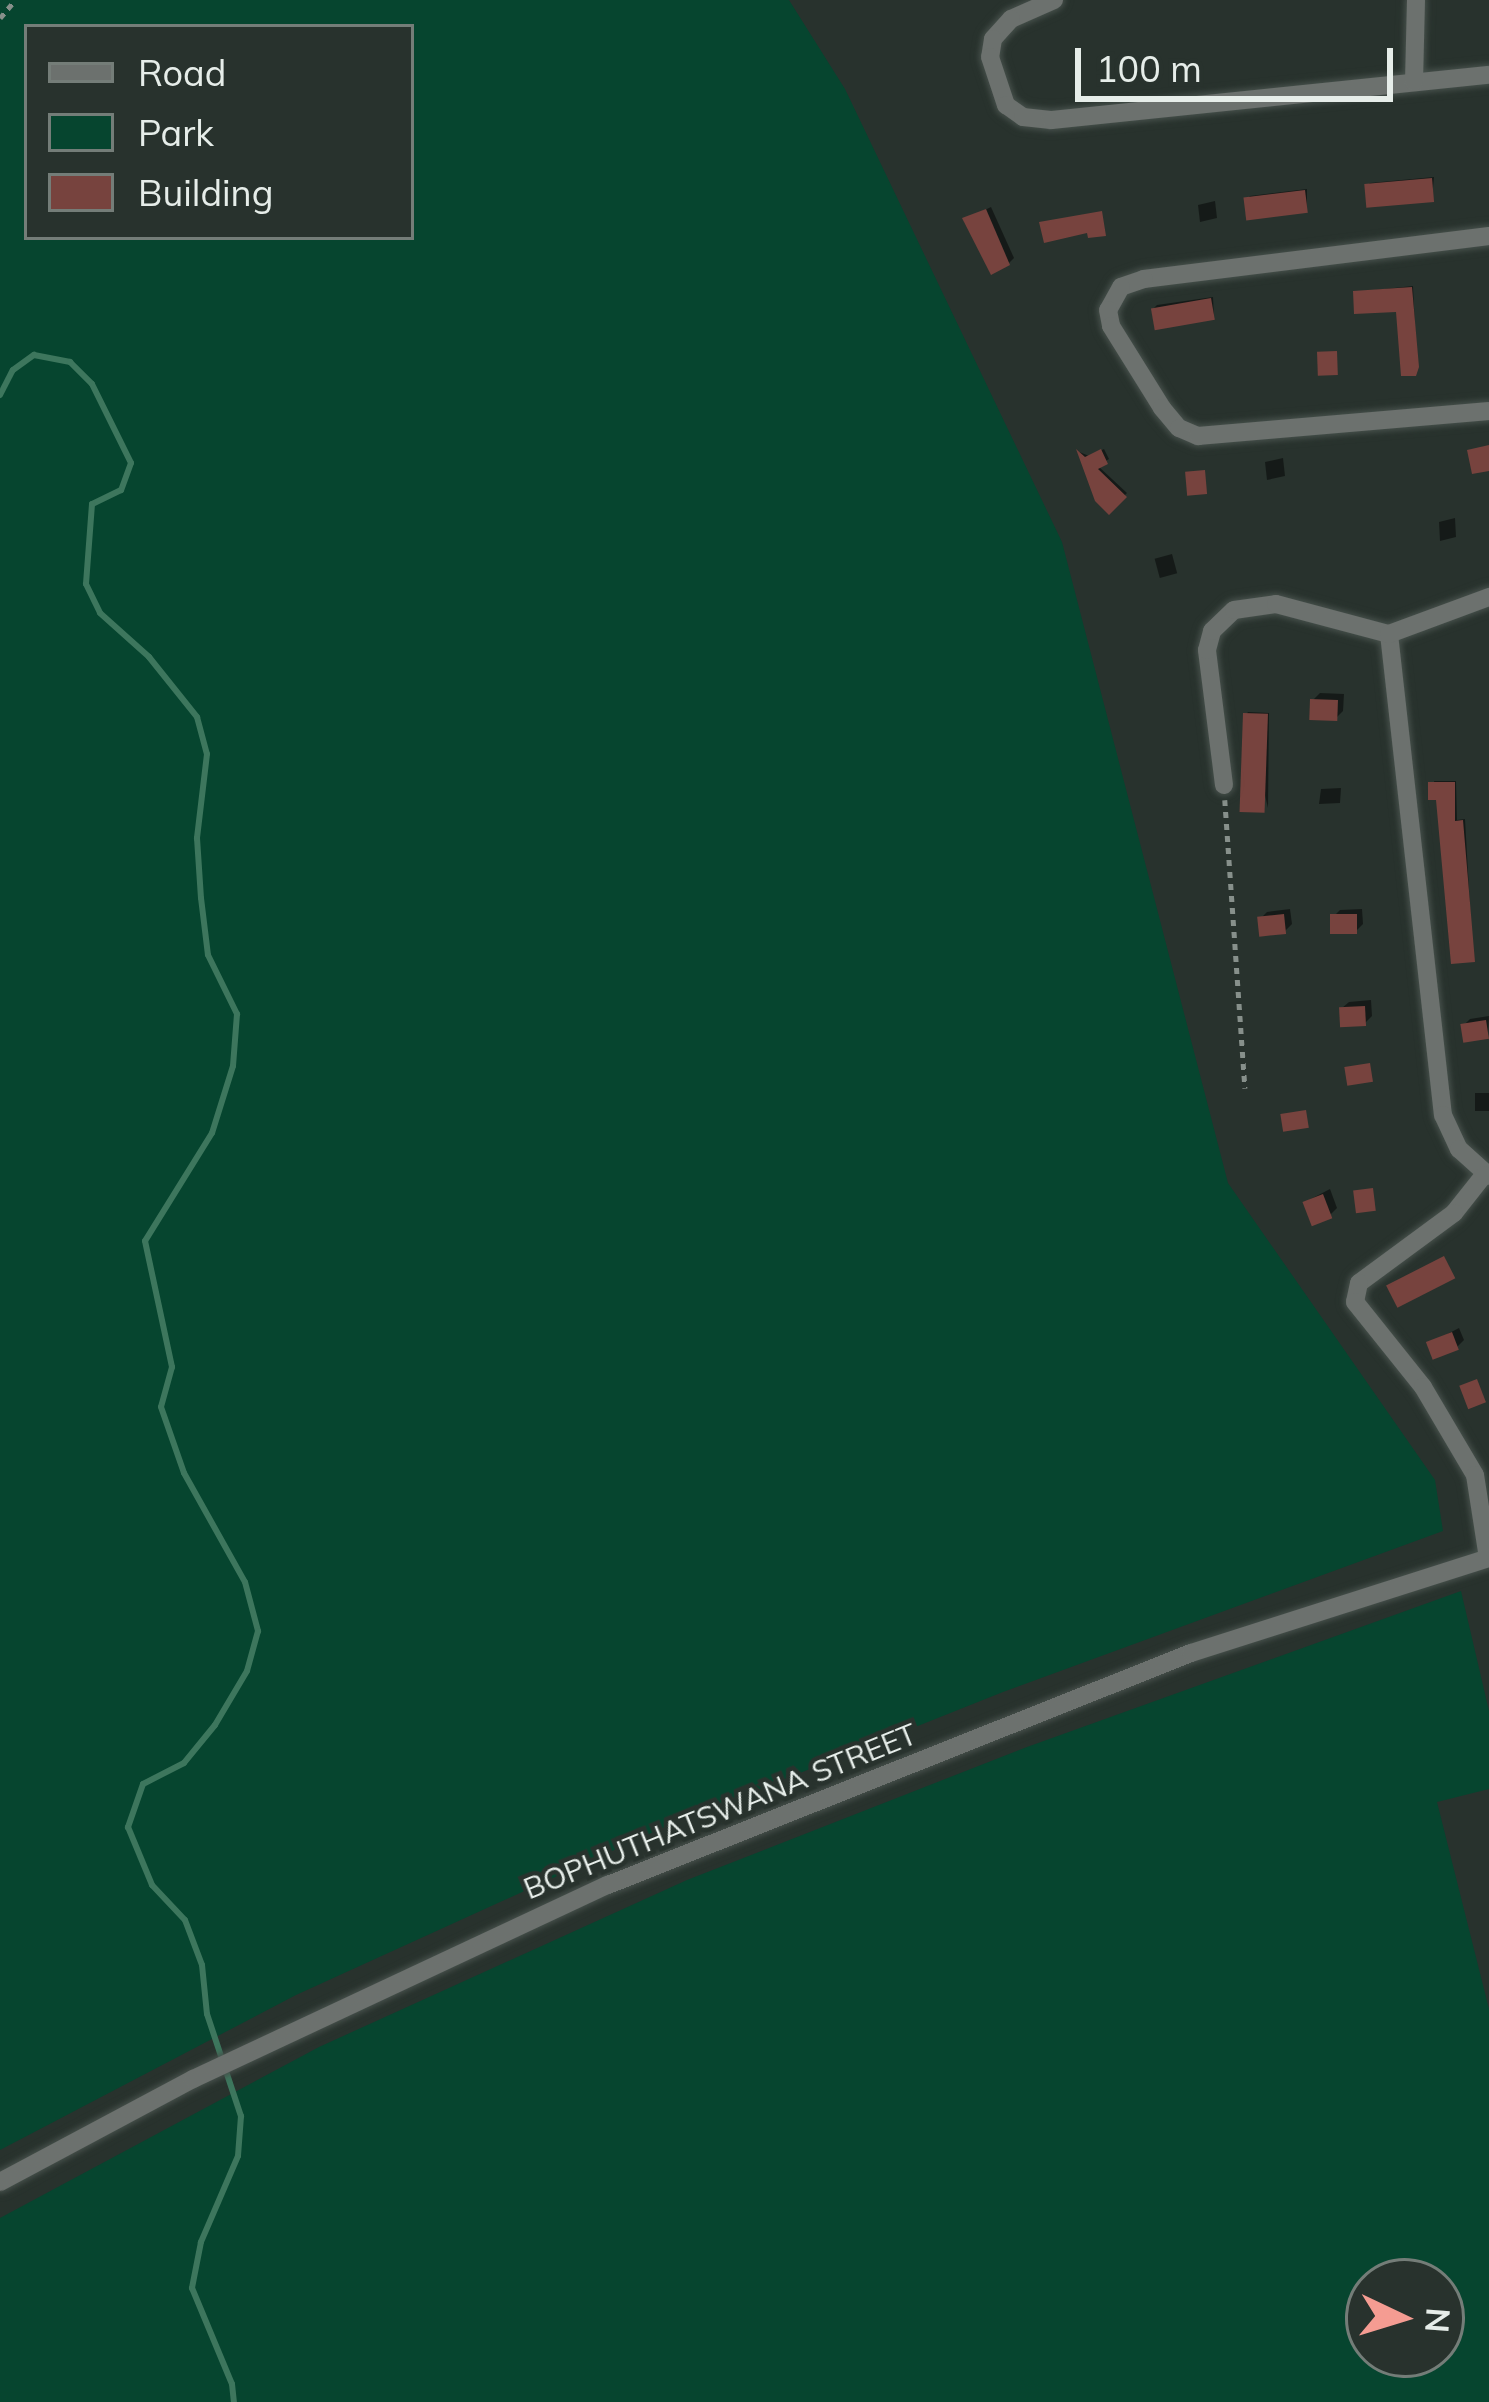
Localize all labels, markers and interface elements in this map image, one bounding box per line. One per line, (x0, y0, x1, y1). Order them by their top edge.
legend (24, 24, 414, 240)
scale bar (1081, 24, 1399, 98)
text: 100 m (1096, 46, 1202, 91)
text: Road (138, 50, 226, 95)
text: Park (138, 110, 214, 155)
text: Building (138, 170, 273, 215)
street label: BOPHUTHATSWANA STREET (518, 1716, 922, 1906)
north arrow (1345, 2258, 1465, 2378)
text: N (1417, 2306, 1460, 2334)

